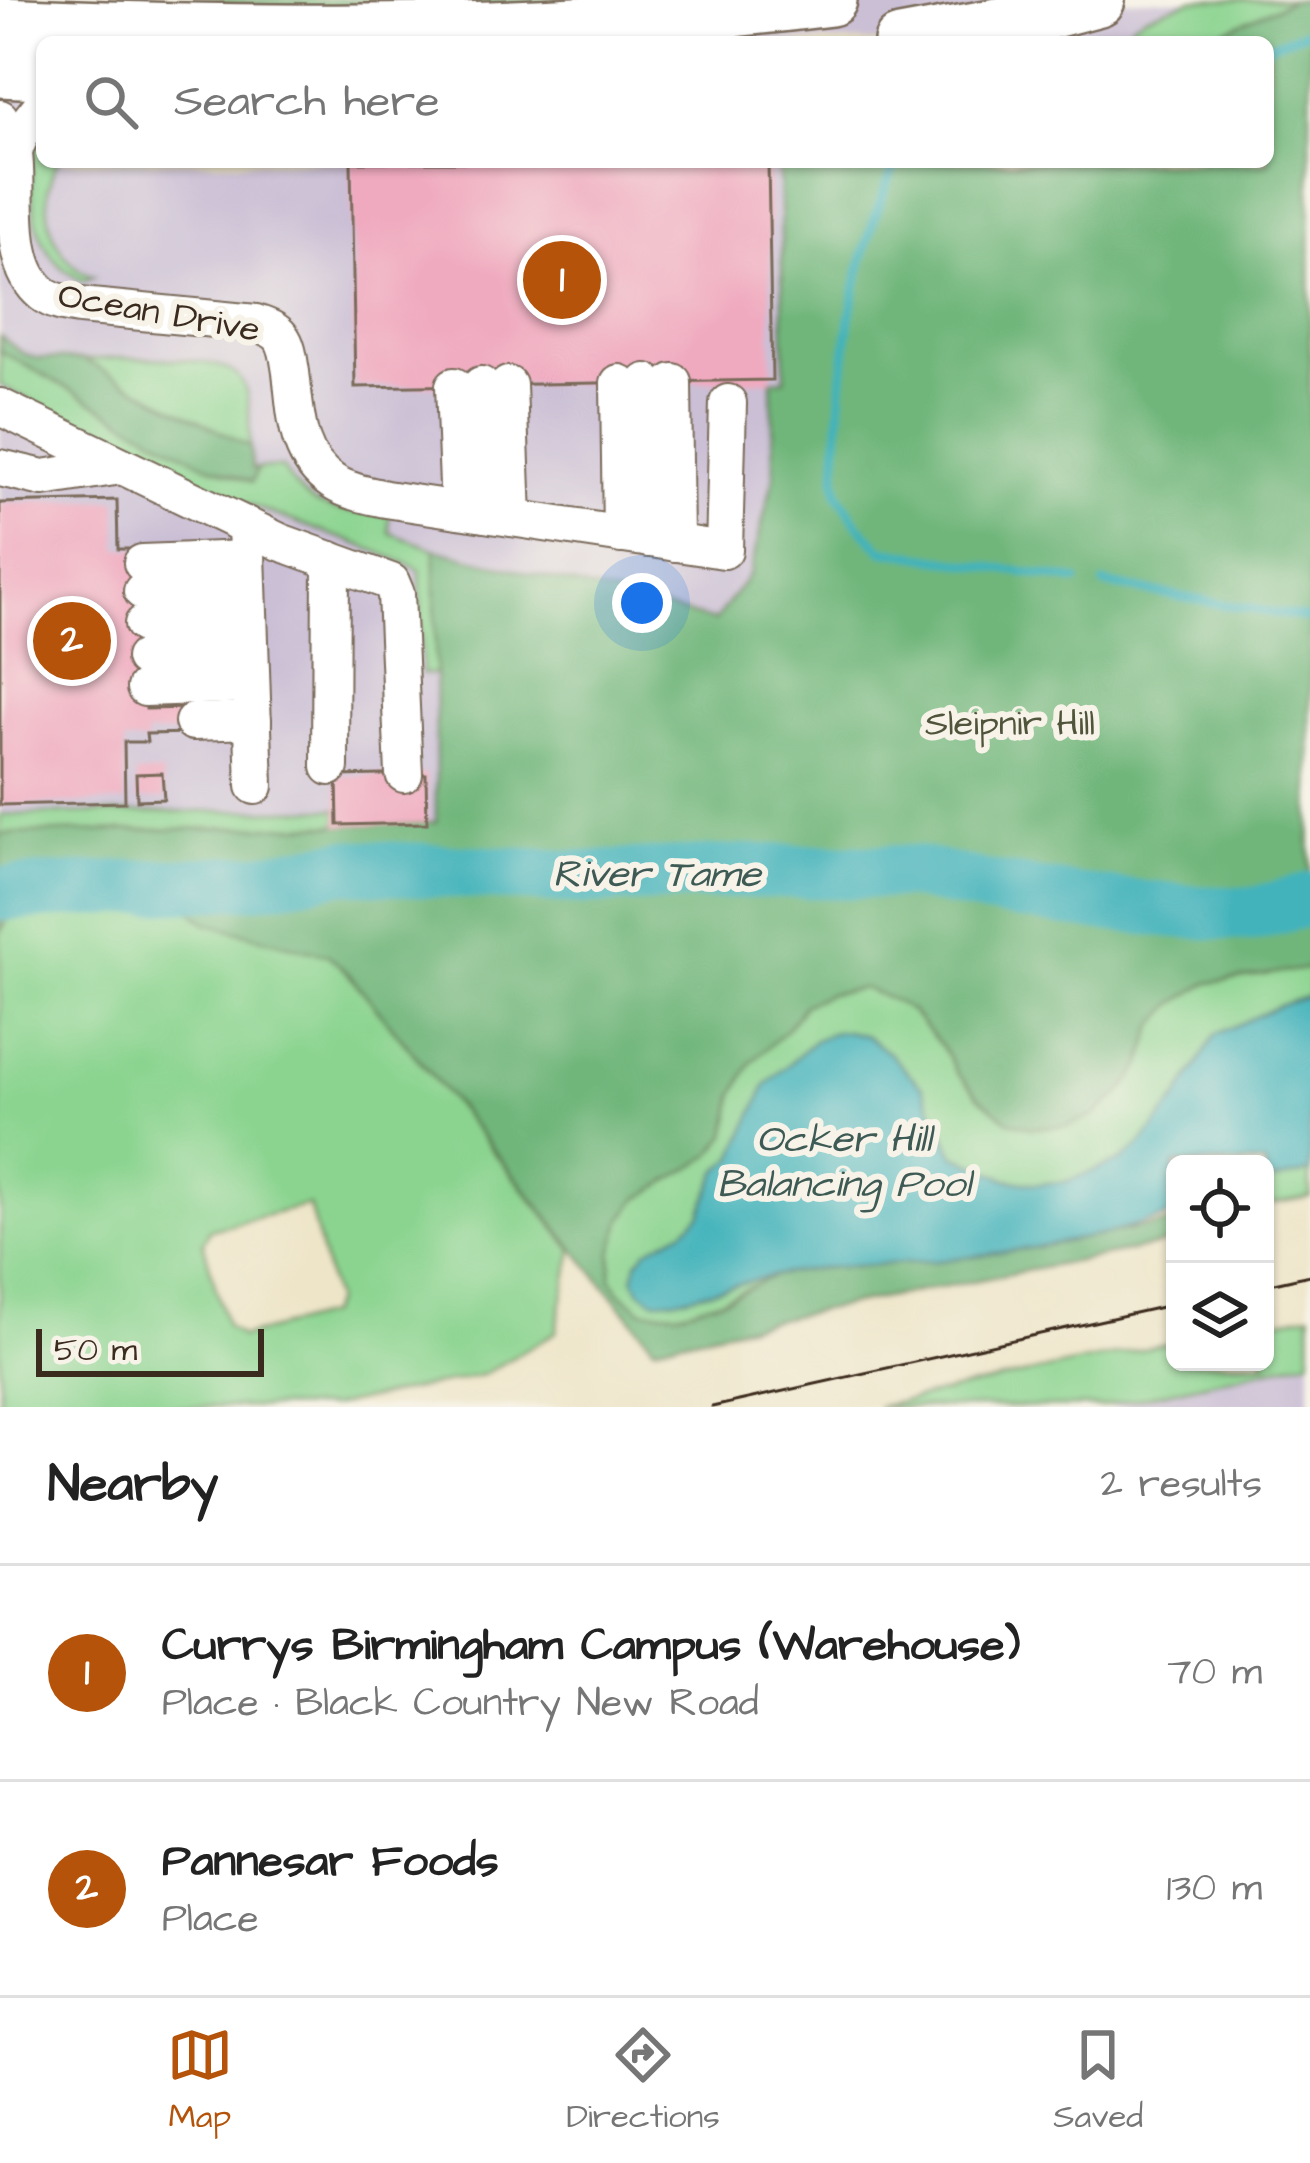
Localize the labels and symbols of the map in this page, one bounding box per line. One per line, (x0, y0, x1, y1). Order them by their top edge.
pin: 1 (523, 235, 601, 325)
street label: Ocean Drive (54, 270, 264, 356)
your location (612, 573, 672, 633)
pin: 2 (33, 596, 111, 686)
park label: Sleipnir Hill (925, 698, 1095, 749)
water label: River Tame (553, 848, 763, 902)
water label: Ocker Hill Balancing Pool (717, 1113, 976, 1213)
scale bar (36, 1323, 264, 1376)

